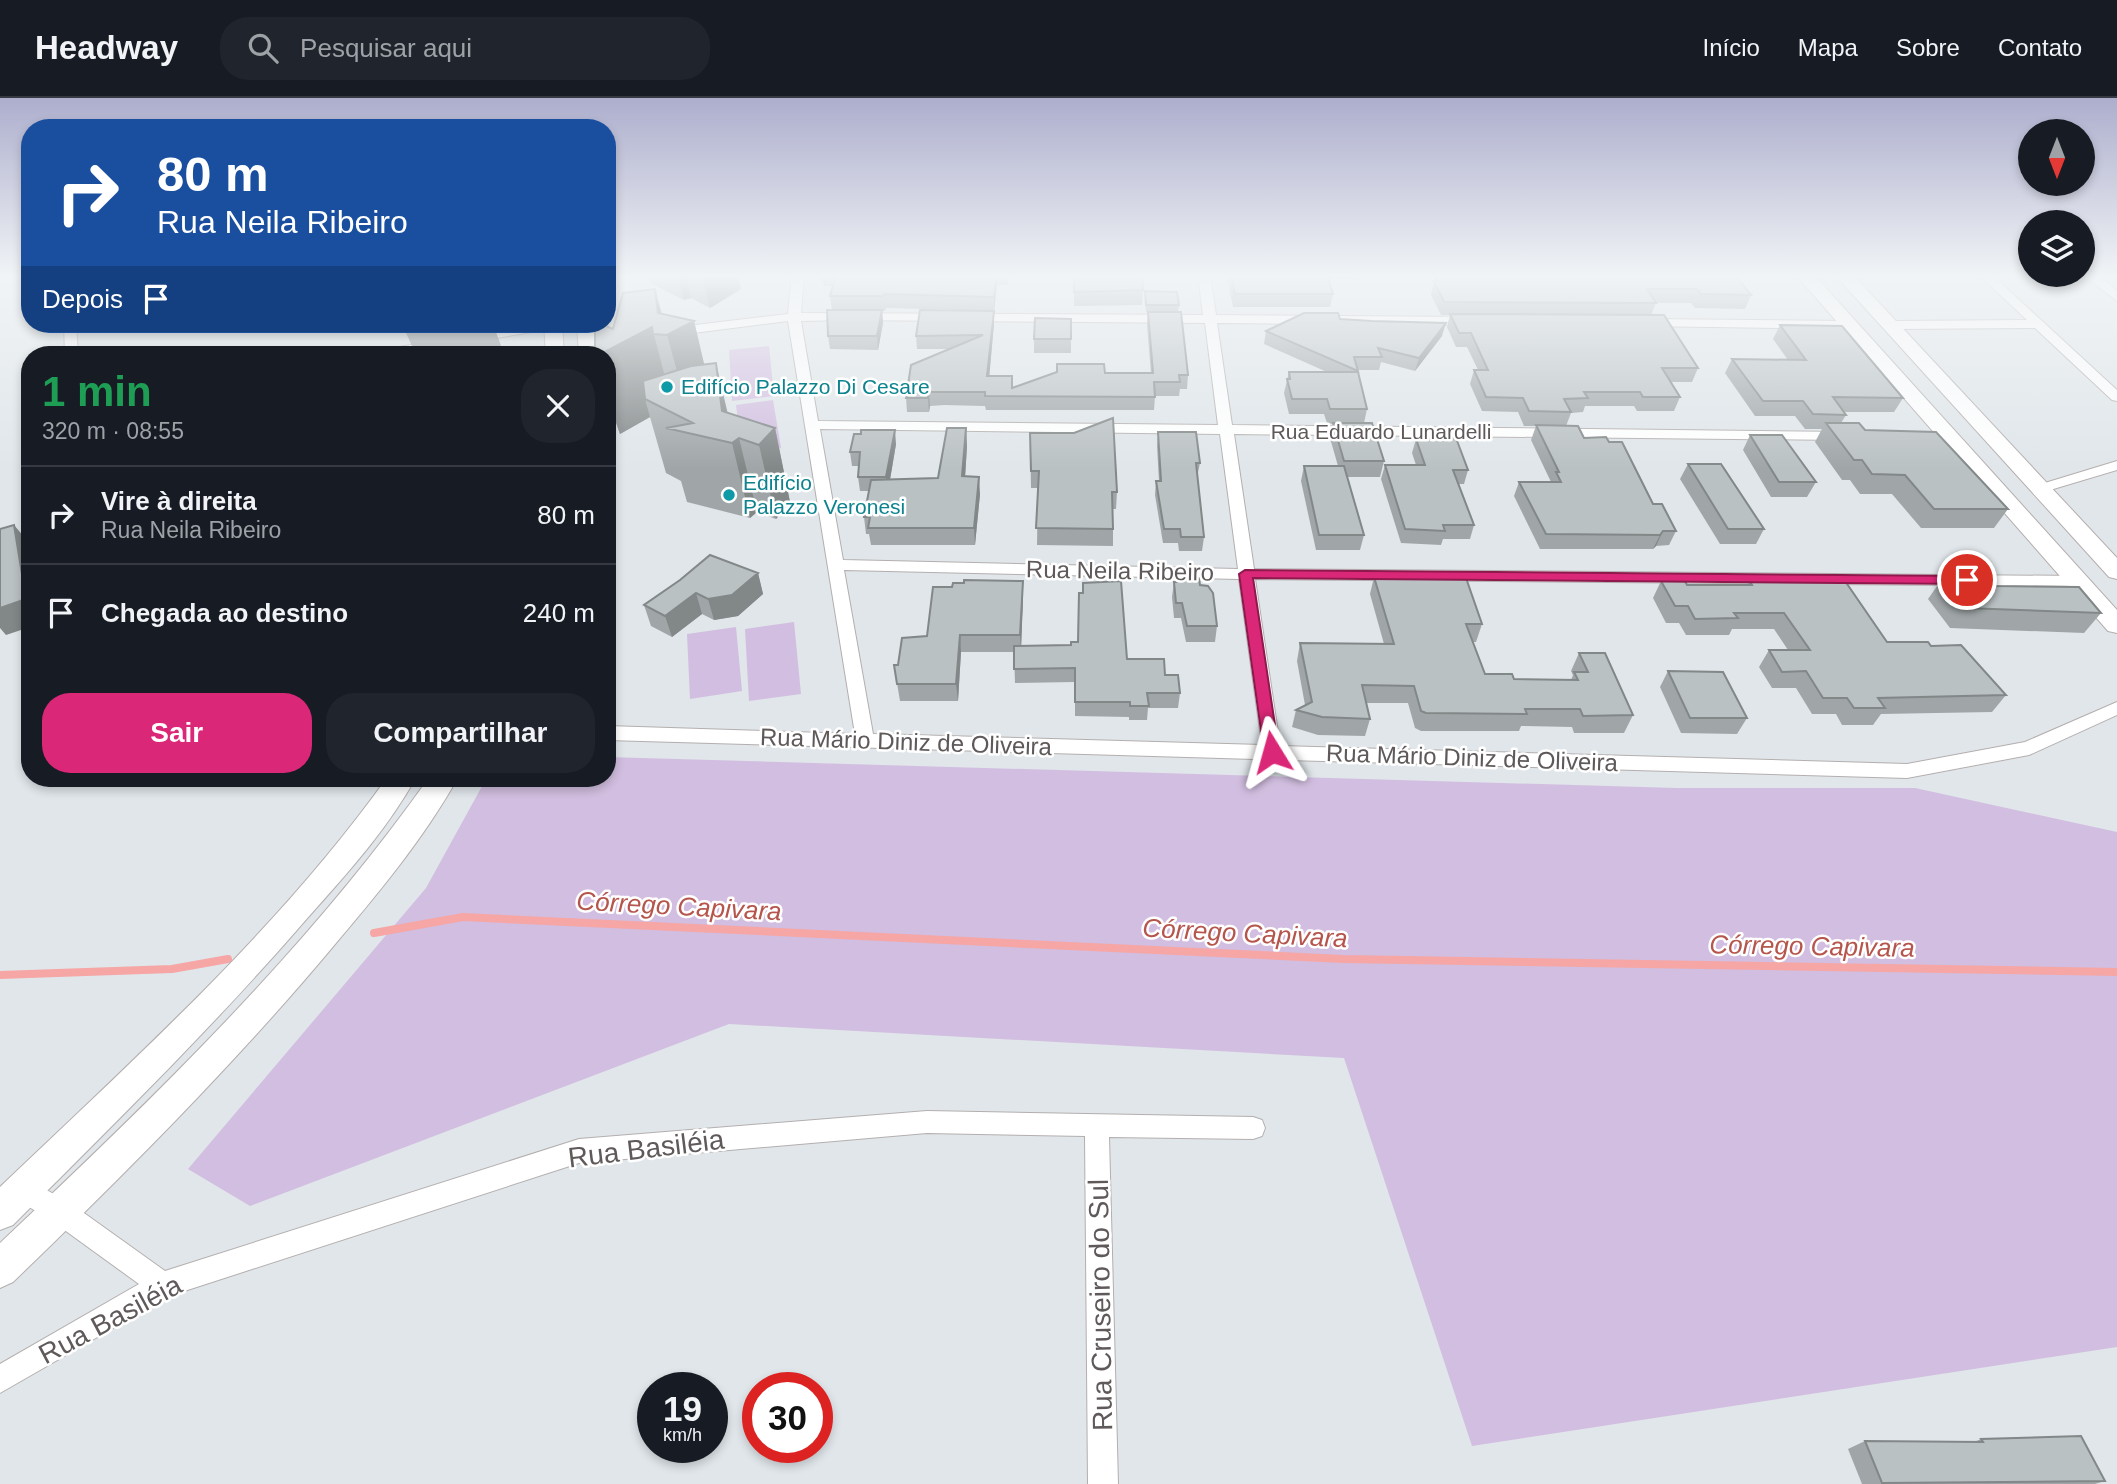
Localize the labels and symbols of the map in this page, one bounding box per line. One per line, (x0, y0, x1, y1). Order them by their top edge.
north arrow (2018, 119, 2095, 196)
place label: Edifício Palazzo Di Cesare (681, 375, 930, 398)
marker: Edifício Palazzo Di Cesare (659, 379, 675, 395)
street label: Rua Eduardo Lunardelli (1271, 420, 1491, 443)
place label: Edifício Palazzo Veronesi (743, 471, 905, 518)
marker: Edifício Palazzo Veronesi (721, 487, 737, 503)
pin (1937, 550, 1997, 610)
street label: Rua Neila Ribeiro (1026, 555, 1214, 586)
position arrow (1235, 715, 1309, 789)
street label: Rua Mário Diniz de Oliveira (760, 723, 1053, 760)
street label: Rua Mário Diniz de Oliveira (1326, 739, 1619, 776)
water label: Córrego Capivara (576, 886, 782, 926)
water label: Córrego Capivara (1142, 913, 1348, 953)
water label: Córrego Capivara (1709, 929, 1915, 963)
street label: Rua Basiléia (566, 1123, 726, 1173)
street label: Rua Cruseiro do Sul (1083, 1179, 1118, 1431)
street label: Rua Basiléia (34, 1269, 187, 1370)
speed limit sign: 30 (742, 1372, 833, 1463)

